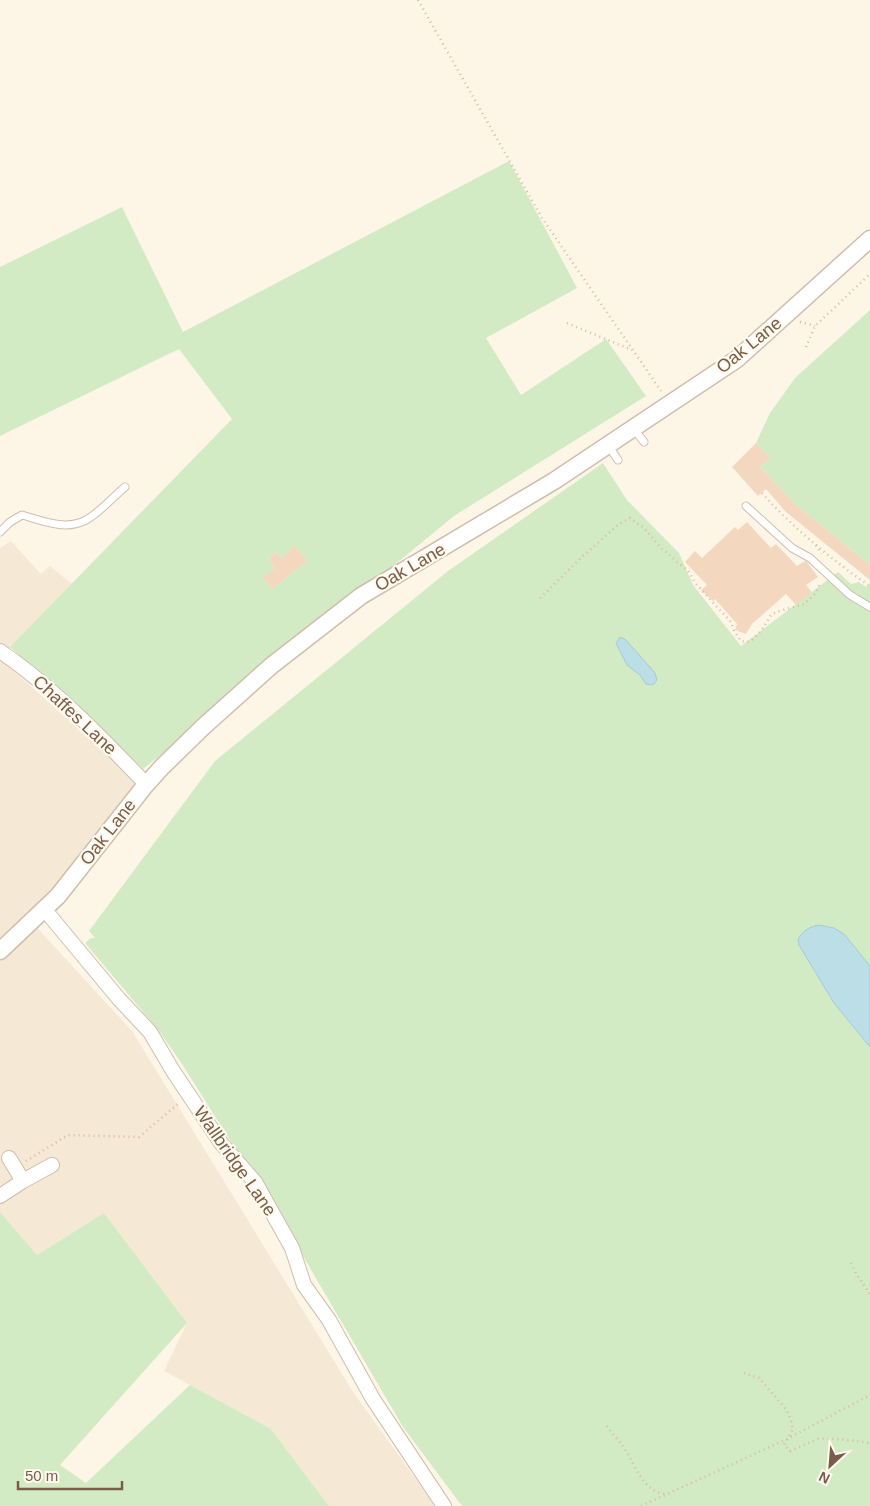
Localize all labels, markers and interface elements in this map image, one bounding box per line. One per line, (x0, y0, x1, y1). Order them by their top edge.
street label: Oak Lane (712, 313, 786, 377)
street label: Oak Lane (371, 539, 449, 595)
street label: Chaffes Lane (29, 671, 121, 759)
street label: Oak Lane (76, 795, 140, 869)
street label: Wallbridge Lane (190, 1102, 280, 1220)
north arrow (805, 1441, 855, 1491)
scale bar (18, 1458, 121, 1490)
text: 50 m (25, 1467, 58, 1484)
text: N (816, 1468, 832, 1487)

